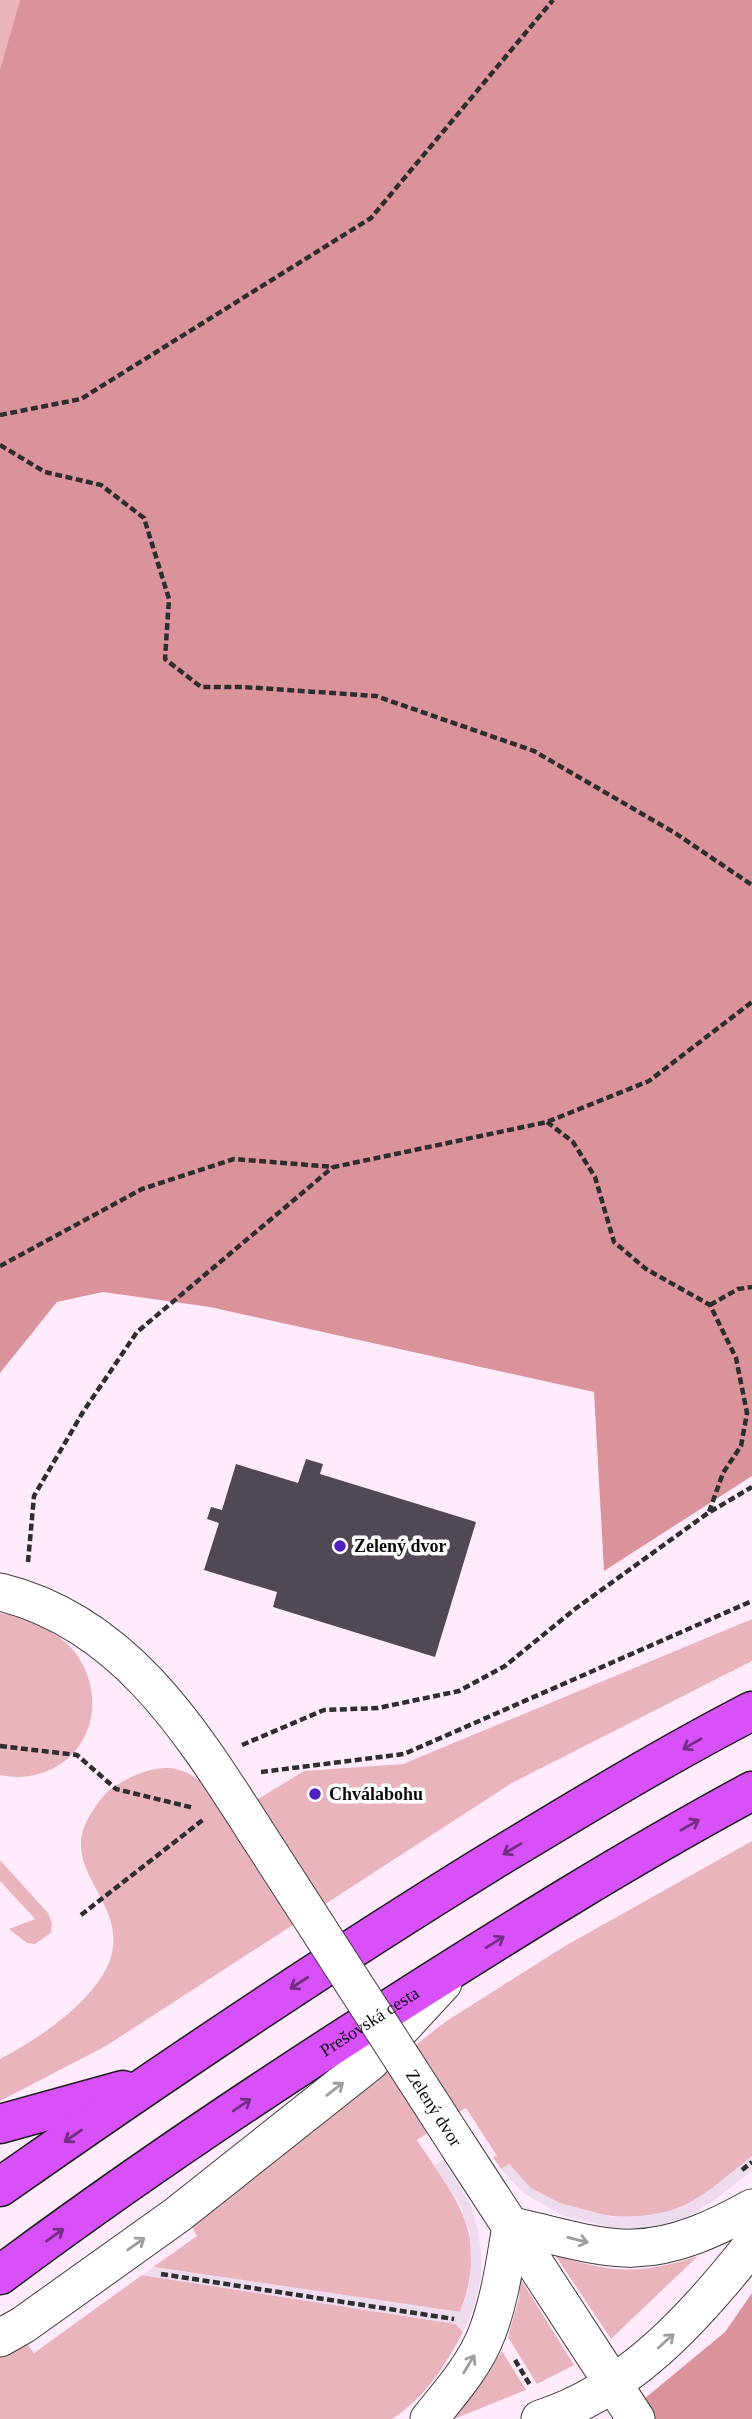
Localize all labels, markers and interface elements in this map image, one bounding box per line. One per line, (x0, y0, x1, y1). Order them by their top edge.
place label: Zelený dvor (354, 1536, 447, 1556)
marker: Zelený dvor (332, 1538, 348, 1554)
one-way arrow (682, 1737, 702, 1751)
place label: Chválabohu (329, 1784, 423, 1804)
marker: Chválabohu (307, 1786, 323, 1802)
one-way arrow (679, 1818, 700, 1831)
one-way arrow (503, 1842, 523, 1856)
one-way arrow (484, 1934, 504, 1948)
one-way arrow (290, 1976, 309, 1990)
street label: Prešovská cesta (316, 1983, 423, 2061)
street label: Zelený dvor (402, 2066, 466, 2150)
one-way arrow (326, 2081, 344, 2097)
one-way arrow (232, 2098, 251, 2112)
one-way arrow (64, 2129, 83, 2143)
one-way arrow (45, 2227, 64, 2242)
one-way arrow (566, 2234, 589, 2247)
one-way arrow (126, 2236, 145, 2251)
one-way arrow (657, 2332, 674, 2349)
one-way arrow (463, 2355, 477, 2375)

